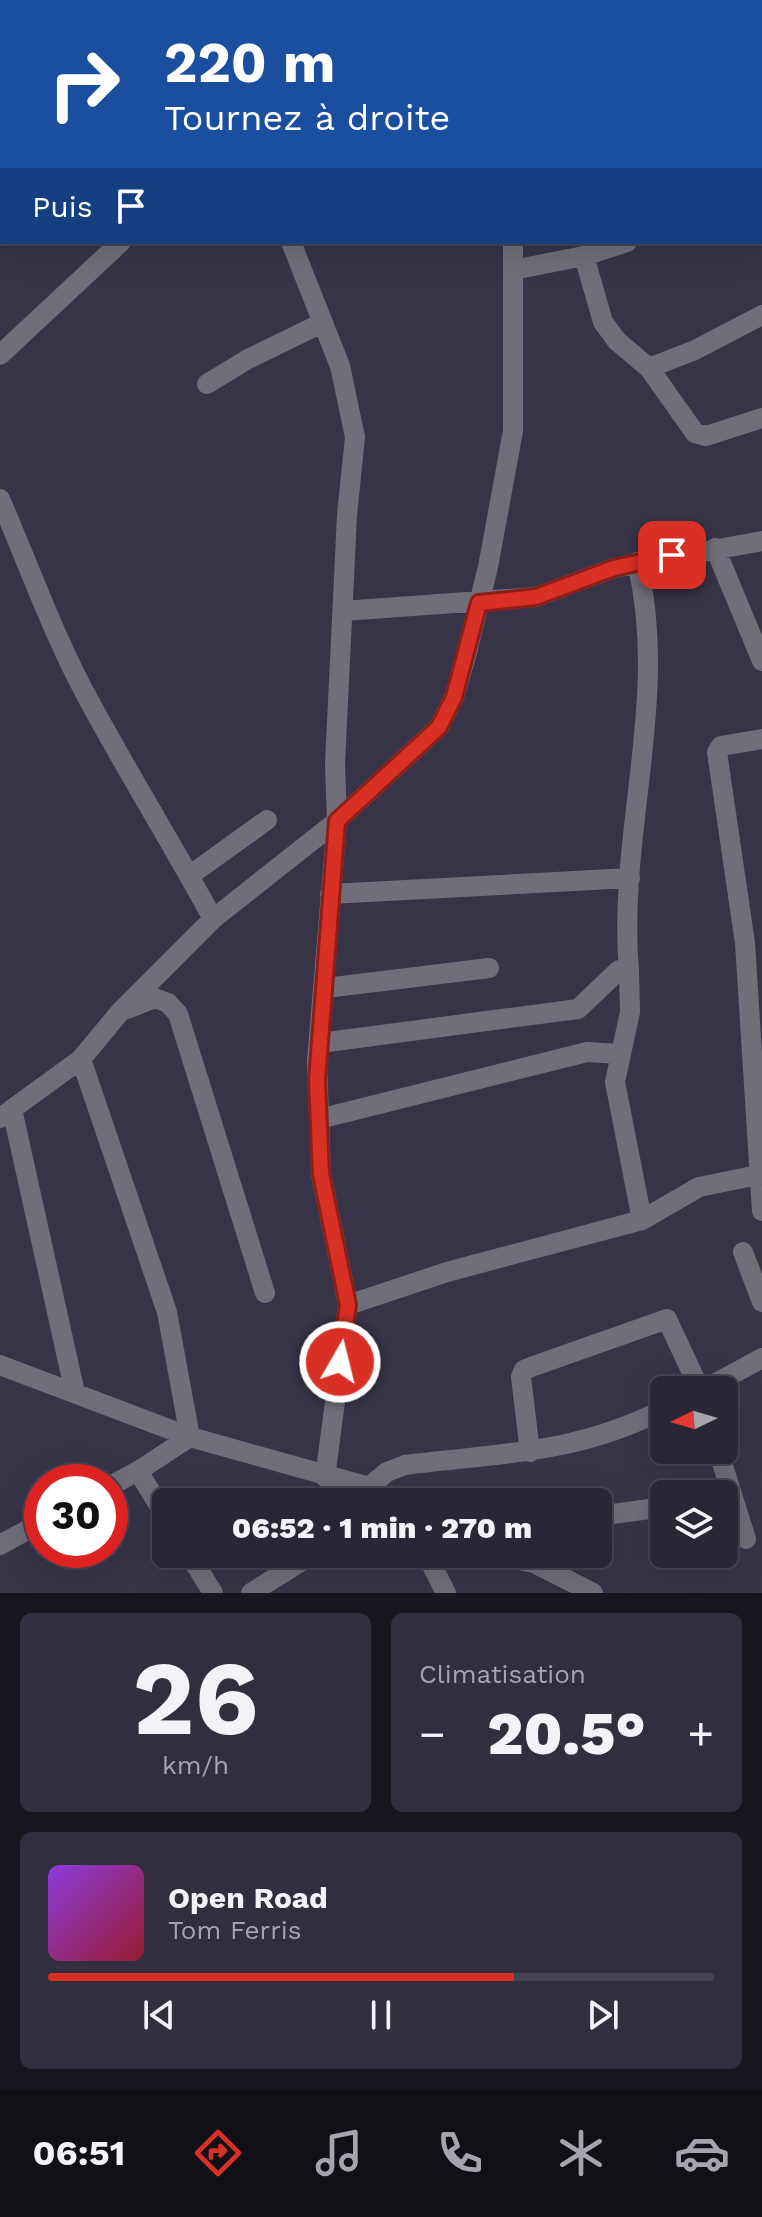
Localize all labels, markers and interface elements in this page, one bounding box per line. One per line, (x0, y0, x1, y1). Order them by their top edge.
text: 220 m (164, 30, 336, 96)
icon: right (32, 32, 136, 136)
text: Tournez à droite (164, 97, 450, 139)
icon: arrive (109, 184, 153, 228)
text: Puis (32, 189, 93, 224)
pin (638, 521, 706, 589)
icon: arrive (650, 533, 694, 577)
position arrow (298, 1320, 382, 1404)
north arrow (650, 1376, 738, 1464)
map controls (650, 1376, 738, 1568)
speed limit sign: 30 (24, 1464, 128, 1568)
button: layers (650, 1480, 738, 1568)
text: 06:52 · 1 min · 270 m (232, 1510, 532, 1545)
text: 26 (132, 1637, 259, 1759)
text: Climatisation (419, 1659, 586, 1689)
text: 20.5° (487, 1698, 646, 1769)
text: − (419, 1708, 446, 1760)
text: + (687, 1708, 714, 1760)
text: km/h (162, 1750, 229, 1780)
text: Open Road (168, 1880, 328, 1915)
text: Tom Ferris (168, 1915, 301, 1945)
icon: previous (137, 1993, 181, 2037)
icon: pause (359, 1993, 403, 2037)
icon: next (581, 1993, 625, 2037)
icon: directions (190, 2125, 246, 2181)
icon: music (311, 2125, 367, 2181)
icon: phone (432, 2125, 488, 2181)
icon: climate (553, 2125, 609, 2181)
icon: car (674, 2125, 730, 2181)
text: 06:51 (32, 2132, 125, 2174)

